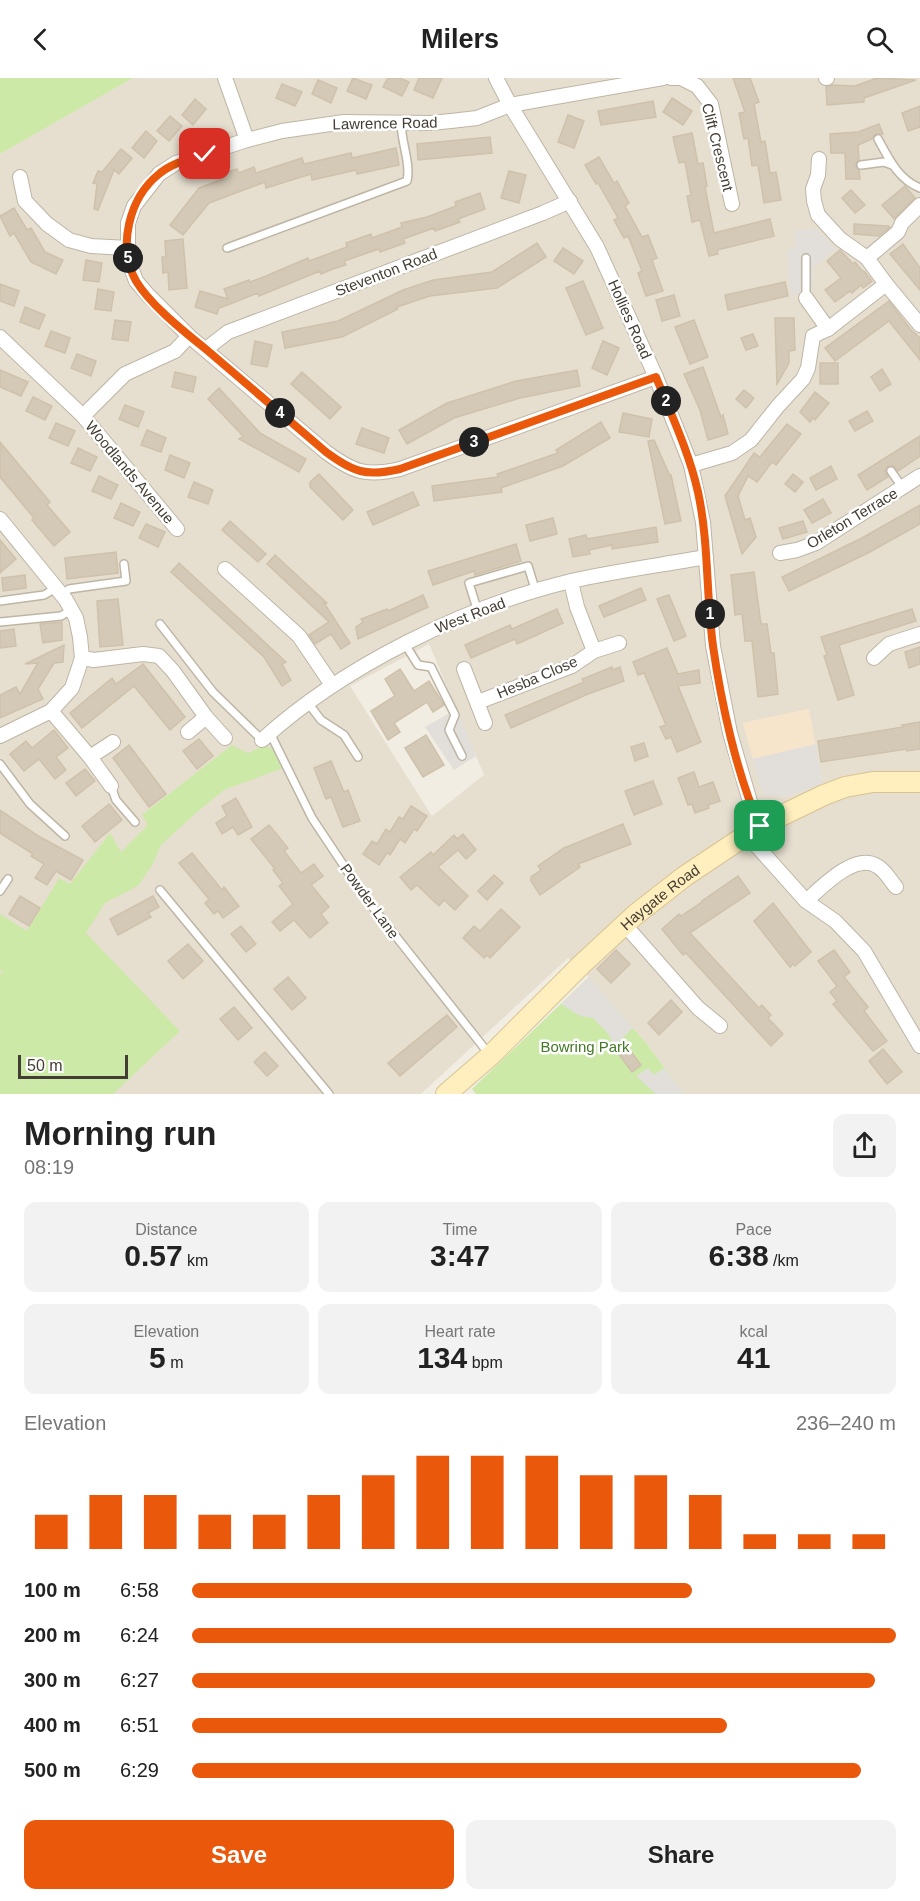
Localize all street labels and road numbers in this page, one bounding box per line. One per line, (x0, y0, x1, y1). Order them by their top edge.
street label: Clift Crescent (699, 101, 737, 194)
street label: Lawrence Road (332, 114, 438, 132)
street label: Steventon Road (333, 245, 439, 299)
street label: Hollies Road (605, 277, 655, 361)
street label: Woodlands Avenue (82, 417, 178, 527)
street label: Orleton Terrace (803, 484, 901, 552)
street label: West Road (432, 594, 508, 636)
street label: Hesba Close (494, 652, 580, 702)
street label: Powder Lane (337, 860, 403, 942)
street label: Haygate Road (616, 861, 702, 933)

